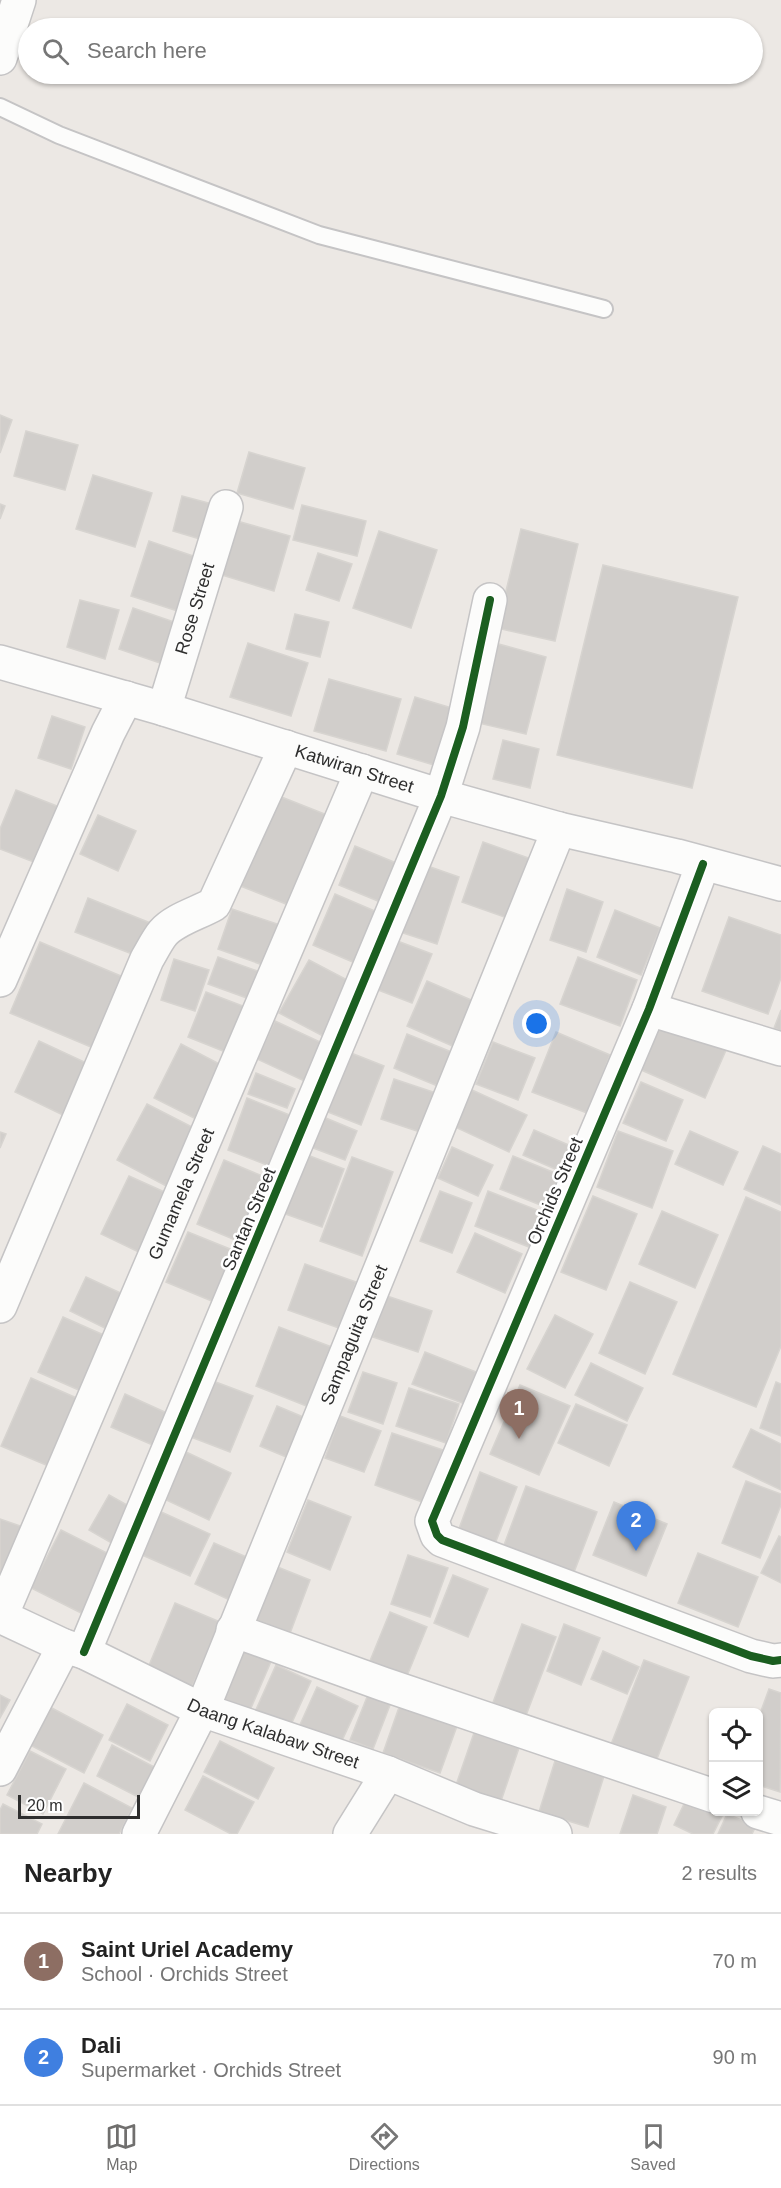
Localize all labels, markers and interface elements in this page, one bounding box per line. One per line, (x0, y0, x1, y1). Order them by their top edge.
search box (18, 18, 763, 84)
icon: search (39, 35, 72, 68)
text: Search here (87, 38, 207, 63)
street label: Rose Street (171, 560, 218, 657)
street label: Katwiran Street (292, 741, 416, 797)
your location (522, 1009, 551, 1038)
street label: Gumamela Street (144, 1125, 218, 1263)
street label: Orchids Street (523, 1134, 587, 1248)
street label: Santan Street (218, 1164, 280, 1274)
street label: Sampaguita Street (317, 1262, 391, 1408)
pin: 1 (500, 1390, 538, 1439)
pin: 2 (616, 1502, 656, 1551)
street label: Daang Kalabaw Street (184, 1694, 362, 1772)
map controls (709, 1708, 763, 1816)
button: locate (709, 1708, 763, 1762)
button: layers (709, 1762, 763, 1816)
scale bar (18, 1792, 140, 1820)
text: 20 m (27, 1797, 63, 1814)
text: Nearby (24, 1858, 112, 1888)
text: 2 results (681, 1862, 757, 1884)
text: Saint Uriel Academy (81, 1937, 293, 1962)
text: 1 (38, 1950, 49, 1972)
text: 70 m (713, 1950, 757, 1972)
text: School · Orchids Street (81, 1963, 288, 1985)
text: Dali (81, 2033, 121, 2058)
text: 2 (38, 2046, 49, 2068)
text: 90 m (713, 2046, 757, 2068)
text: Supermarket · Orchids Street (81, 2059, 341, 2081)
tab: Map (105, 2120, 138, 2174)
tab: Directions (349, 2120, 420, 2174)
tab: Saved (630, 2120, 676, 2174)

